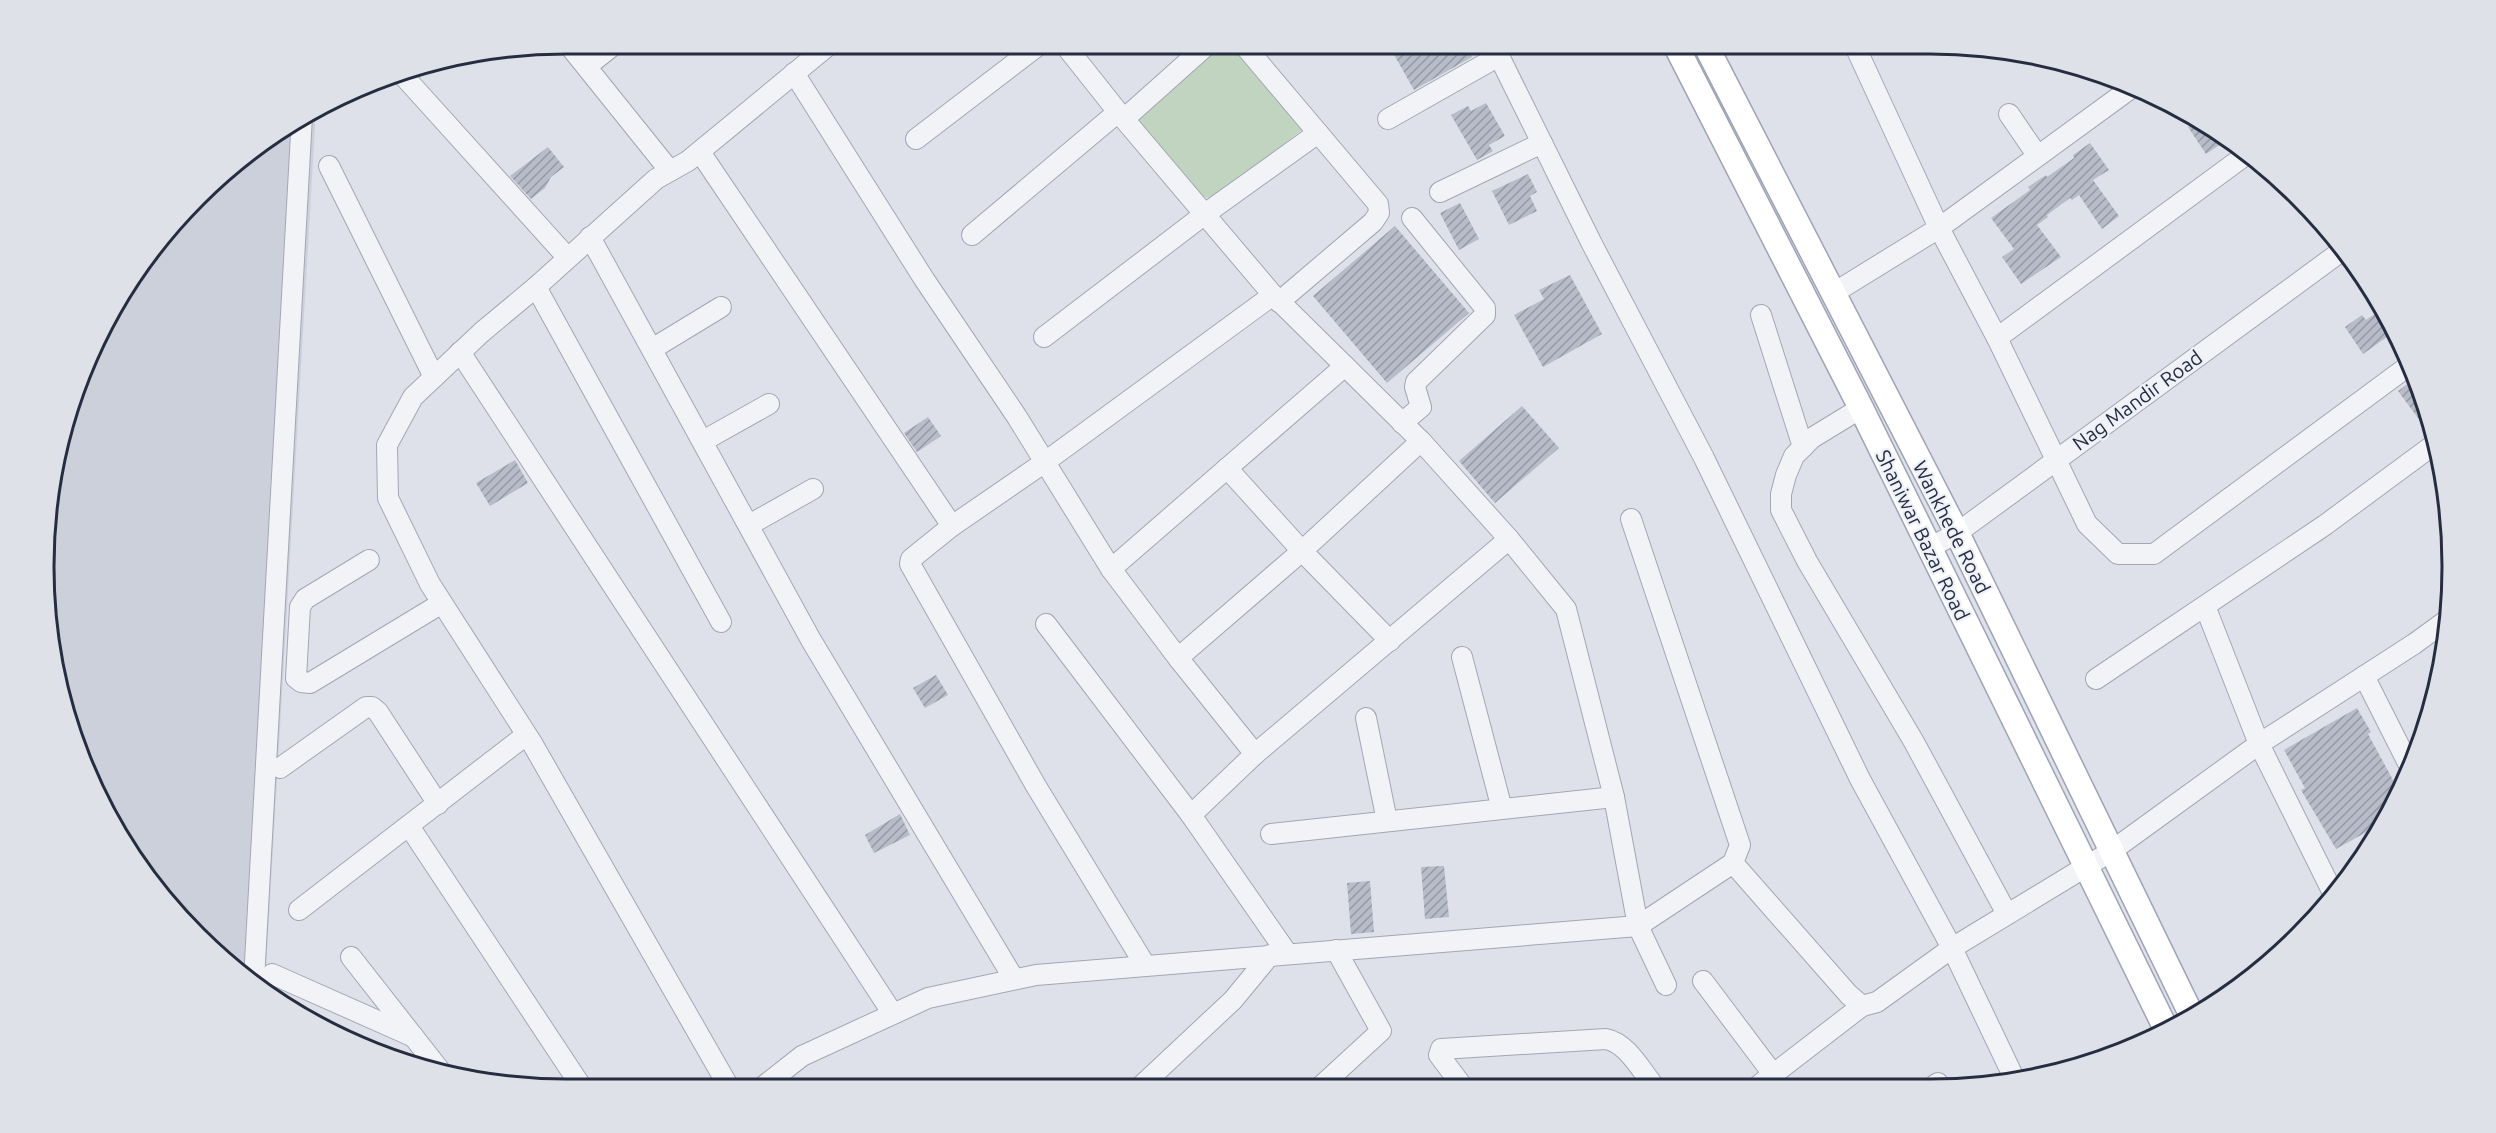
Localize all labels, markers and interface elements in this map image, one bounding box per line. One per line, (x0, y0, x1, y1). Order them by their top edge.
street label: Nag Mandir Road (2068, 345, 2206, 455)
street label: Shaniwar Bazar Road (1872, 446, 1974, 624)
street label: Wankhede Road (1909, 457, 1995, 597)

